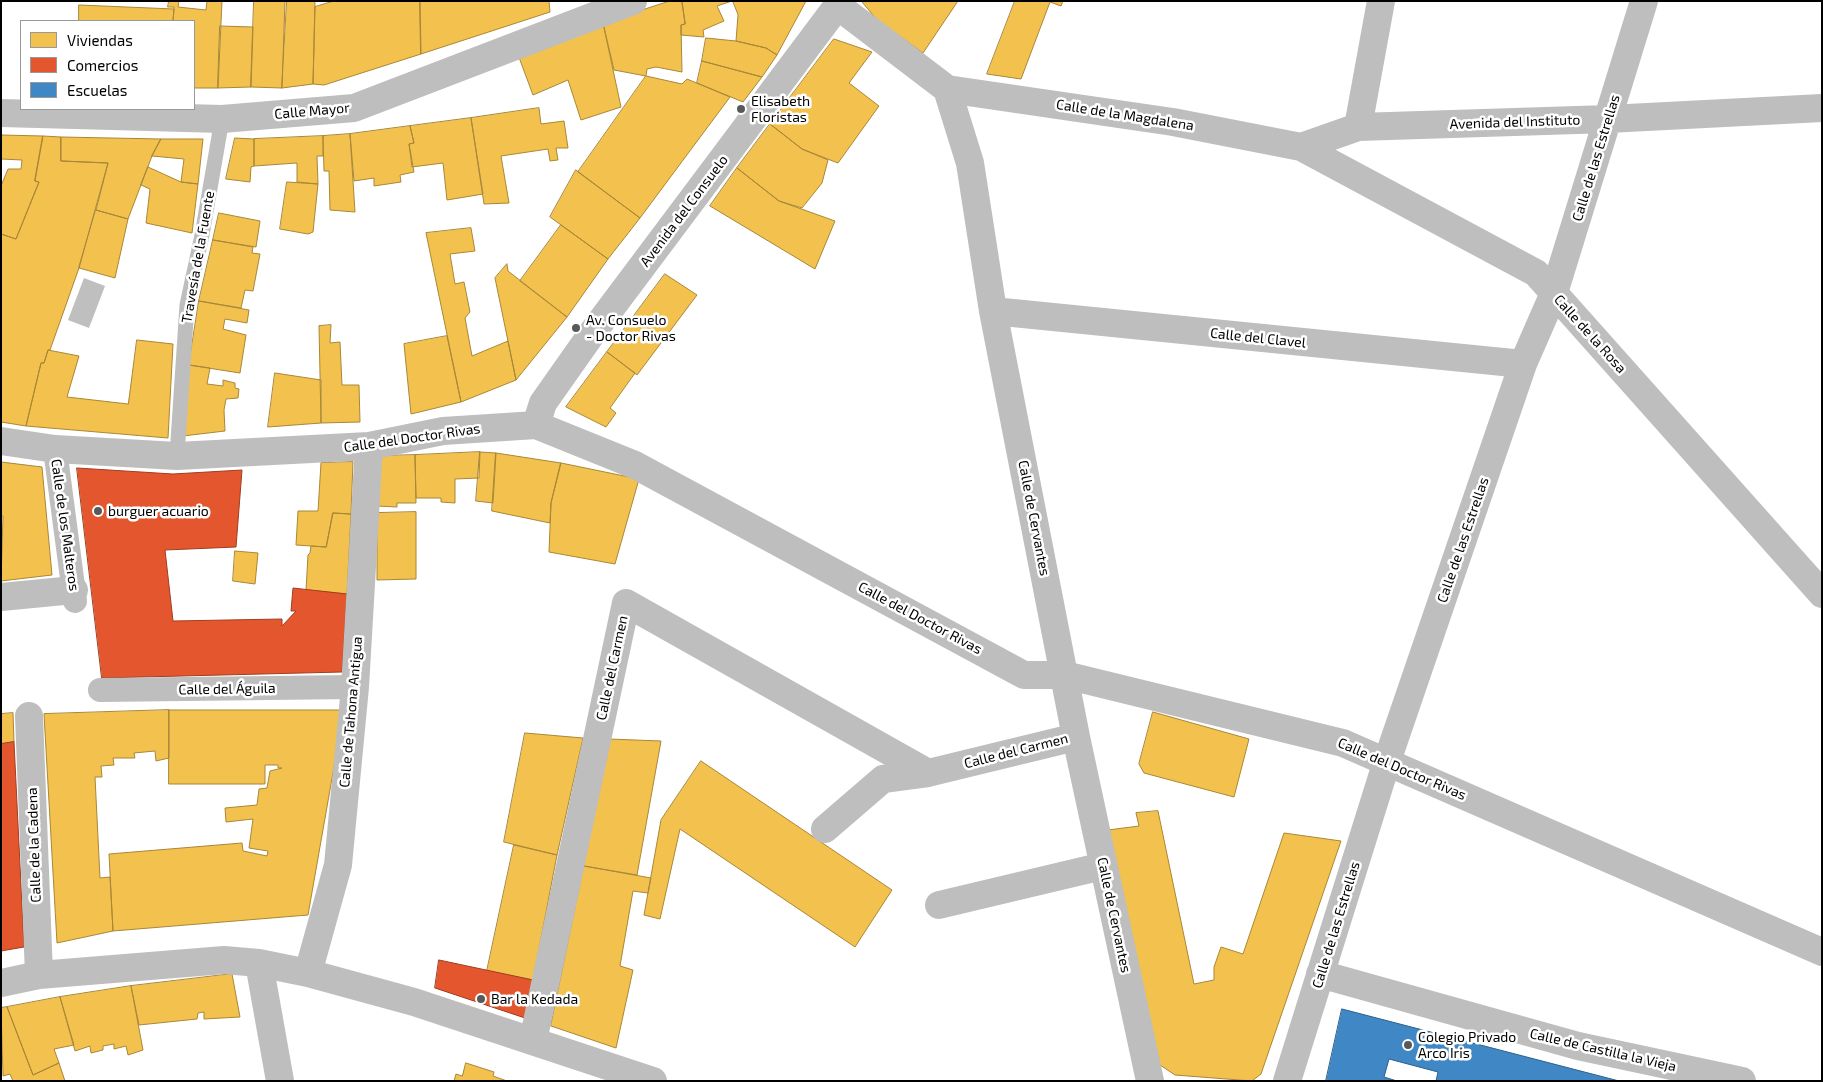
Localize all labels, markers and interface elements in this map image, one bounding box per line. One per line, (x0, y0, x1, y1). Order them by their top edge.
legend (20, 20, 195, 110)
text: Viviendas (67, 31, 133, 49)
text: Comercios (67, 56, 138, 74)
text: Escuelas (67, 81, 127, 99)
place label: Elisabeth Floristas (751, 93, 810, 125)
street label: Calle de las Estrellas (1569, 93, 1623, 223)
street label: Calle de la Magdalena (1055, 96, 1195, 134)
street label: Calle Mayor (274, 99, 350, 123)
marker: Elisabeth Floristas (735, 103, 747, 115)
street label: Avenida del Instituto (1449, 111, 1581, 133)
street label: Avenida del Consuelo (637, 152, 731, 270)
street label: Travesía de la Fuente (178, 190, 218, 324)
street label: Calle de la Rosa (1550, 291, 1630, 377)
place label: Av. Consuelo - Doctor Rivas (586, 312, 676, 344)
marker: Av. Consuelo - Doctor Rivas (570, 322, 582, 334)
street label: Calle del Clavel (1209, 325, 1307, 351)
street label: Calle del Doctor Rivas (343, 420, 481, 456)
street label: Calle de los Malteros (47, 458, 83, 592)
street label: Calle de Cervantes (1015, 459, 1053, 577)
street label: Calle de las Estrellas (1434, 475, 1492, 605)
place label: burguer acuario (108, 503, 209, 519)
marker: burguer acuario (92, 505, 104, 517)
street label: Calle del Doctor Rivas (855, 578, 985, 658)
street label: Calle del Carmen (593, 614, 631, 722)
street label: Calle de Tahona Antigua (336, 636, 366, 788)
street label: Calle del Águila (178, 680, 276, 698)
street label: Calle del Carmen (962, 730, 1070, 772)
street label: Calle del Doctor Rivas (1335, 734, 1469, 804)
street label: Calle de la Cadena (24, 787, 44, 903)
street label: Calle de Cervantes (1094, 856, 1134, 974)
street label: Calle de las Estrellas (1309, 860, 1363, 990)
place label: Bar la Kedada (491, 991, 578, 1007)
marker: Bar la Kedada (475, 993, 487, 1005)
street label: Calle de Castilla la Vieja (1528, 1025, 1678, 1075)
place label: Colegio Privado Arco Iris (1418, 1029, 1516, 1062)
marker: Colegio Privado Arco Iris (1402, 1039, 1414, 1051)

